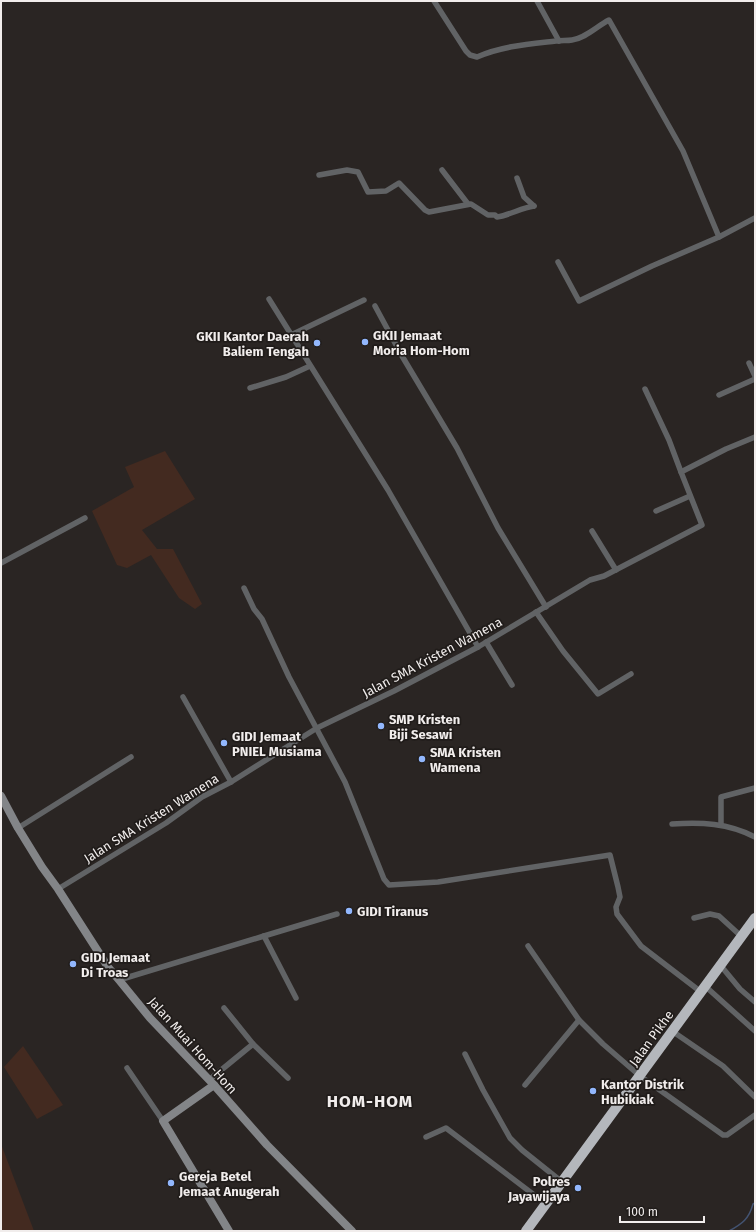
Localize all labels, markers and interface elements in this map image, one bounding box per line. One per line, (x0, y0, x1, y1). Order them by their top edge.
place label: GKII Jemaat Moria Hom-Hom (373, 328, 470, 358)
place label: GKII Kantor Daerah Baliem Tengah (196, 329, 309, 359)
marker: GKII Jemaat Moria Hom-Hom (360, 337, 370, 347)
marker: GKII Kantor Daerah Baliem Tengah (312, 338, 322, 348)
street label: Jalan SMA Kristen Wamena (360, 614, 505, 701)
place label: SMP Kristen Biji Sesawi (389, 712, 460, 742)
marker: SMP Kristen Biji Sesawi (376, 721, 386, 731)
place label: GIDI Jemaat PNIEL Musiama (232, 729, 322, 759)
marker: GIDI Jemaat PNIEL Musiama (219, 738, 229, 748)
place label: SMA Kristen Wamena (430, 745, 501, 775)
marker: SMA Kristen Wamena (417, 754, 427, 764)
street label: Jalan SMA Kristen Wamena (81, 771, 221, 866)
place label: GIDI Tiranus (357, 904, 429, 919)
marker: GIDI Tiranus (344, 906, 354, 916)
place label: GIDI Jemaat Di Troas (81, 950, 151, 980)
marker: GIDI Jemaat Di Troas (68, 959, 78, 969)
street label: Jalan Muai Hom-Hom (145, 994, 240, 1097)
street label: Jalan Pikhe (626, 1007, 677, 1069)
place label: Kantor Distrik Hubikiak (601, 1077, 685, 1107)
marker: Kantor Distrik Hubikiak (588, 1086, 598, 1096)
district label: HOM-HOM (327, 1091, 413, 1112)
place label: Gereja Betel Jemaat Anugerah (178, 1169, 280, 1199)
place label: Polres Jayawijaya (507, 1174, 571, 1204)
marker: Gereja Betel Jemaat Anugerah (166, 1178, 176, 1188)
marker: Polres Jayawijaya (573, 1183, 583, 1193)
scale bar (620, 1198, 704, 1224)
text: 100 m (626, 1205, 658, 1219)

